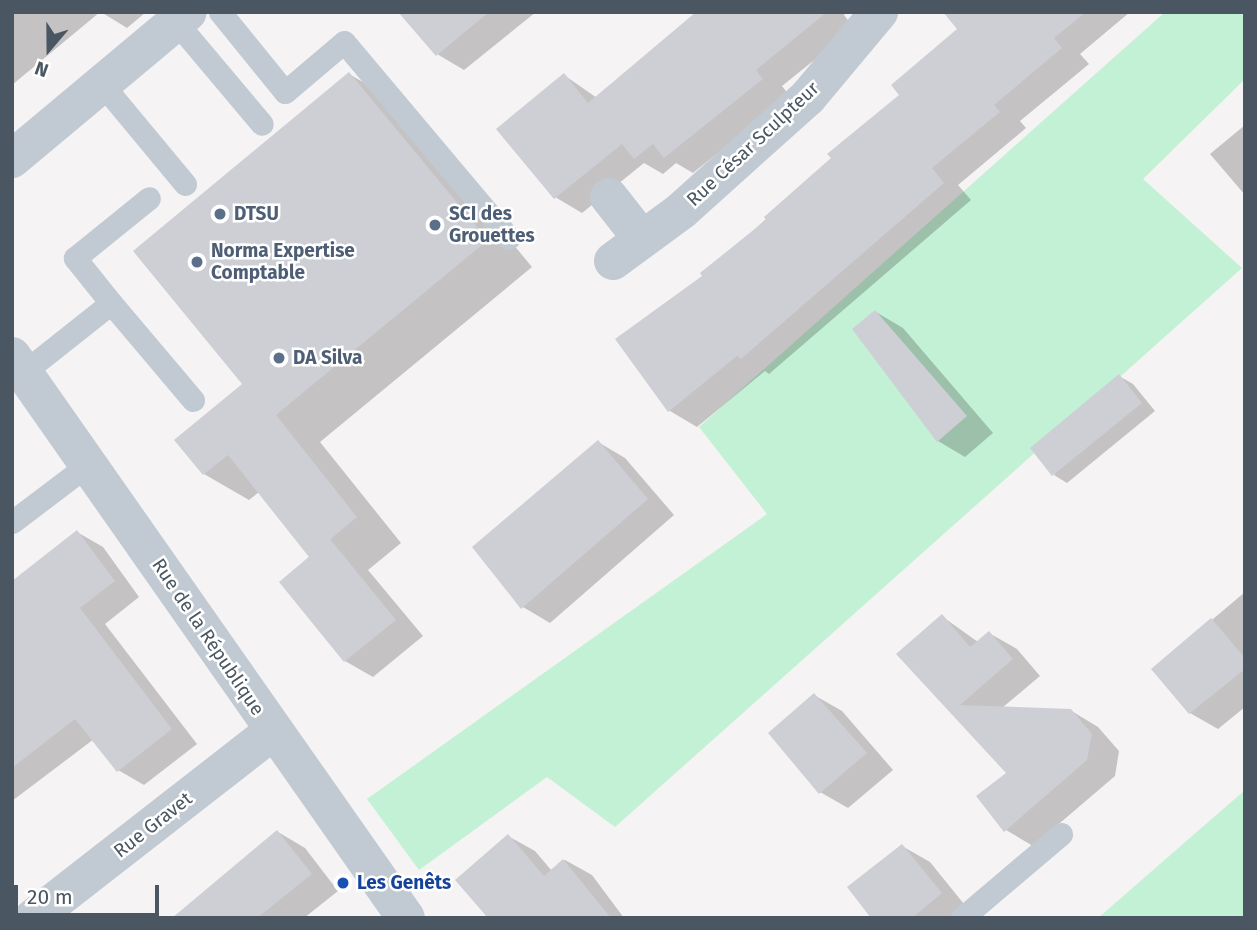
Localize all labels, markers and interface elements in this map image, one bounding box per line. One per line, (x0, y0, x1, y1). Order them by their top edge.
north arrow (14, 14, 84, 84)
text: N (32, 56, 52, 82)
street label: Rue César Sculpteur (682, 77, 824, 211)
place label: DTSU (234, 203, 279, 225)
place label: SCI des Grouettes (449, 203, 535, 247)
marker: DTSU (212, 206, 228, 222)
marker: SCI des Grouettes (427, 217, 443, 233)
place label: Norma Expertise Comptable (211, 240, 355, 284)
marker: Norma Expertise Comptable (189, 254, 205, 270)
place label: DA Silva (293, 347, 362, 369)
marker: DA Silva (271, 350, 287, 366)
street label: Rue de la République (147, 554, 269, 720)
street label: Rue Gravet (109, 787, 197, 863)
scale bar (18, 870, 163, 914)
place label: Les Genêts (357, 872, 451, 894)
marker: Les Genêts (335, 875, 351, 891)
text: 20 m (27, 884, 73, 910)

